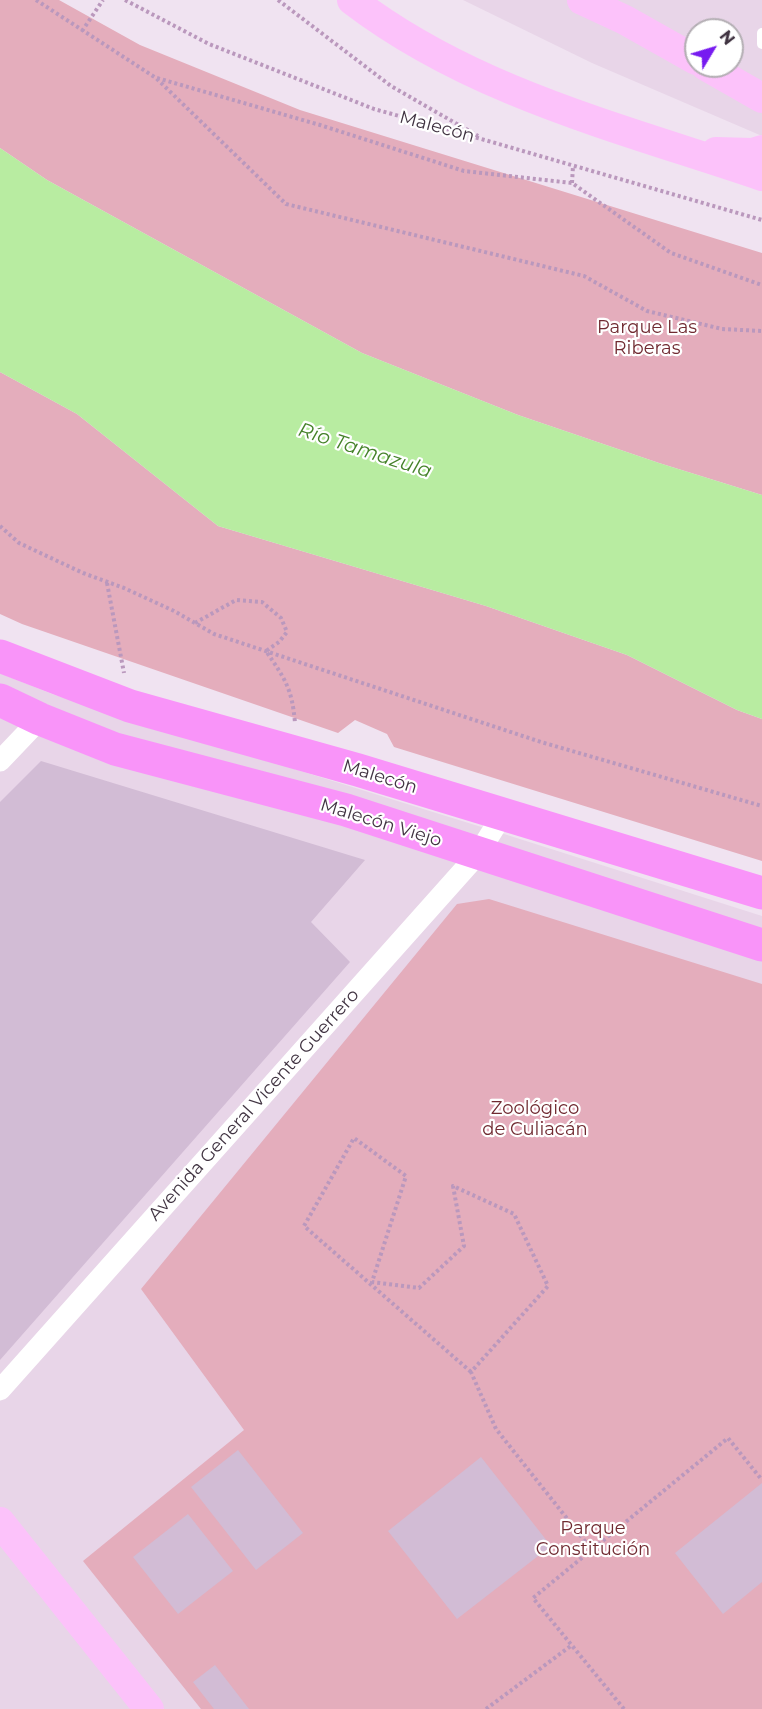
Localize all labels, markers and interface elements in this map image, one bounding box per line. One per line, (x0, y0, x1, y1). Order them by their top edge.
north arrow (684, 18, 744, 78)
text: N (716, 27, 738, 49)
street label: Malecón (397, 107, 477, 147)
park label: Parque Las Riberas (597, 317, 697, 360)
water label: Río Tamazula (295, 418, 435, 484)
street label: Malecón (340, 755, 420, 799)
street label: Malecón Viejo (318, 794, 444, 852)
street label: Avenida General Vicente Guerrero (144, 985, 364, 1225)
park label: Zoológico de Culiacán (482, 1098, 588, 1140)
park label: Parque Constitución (536, 1518, 650, 1561)

